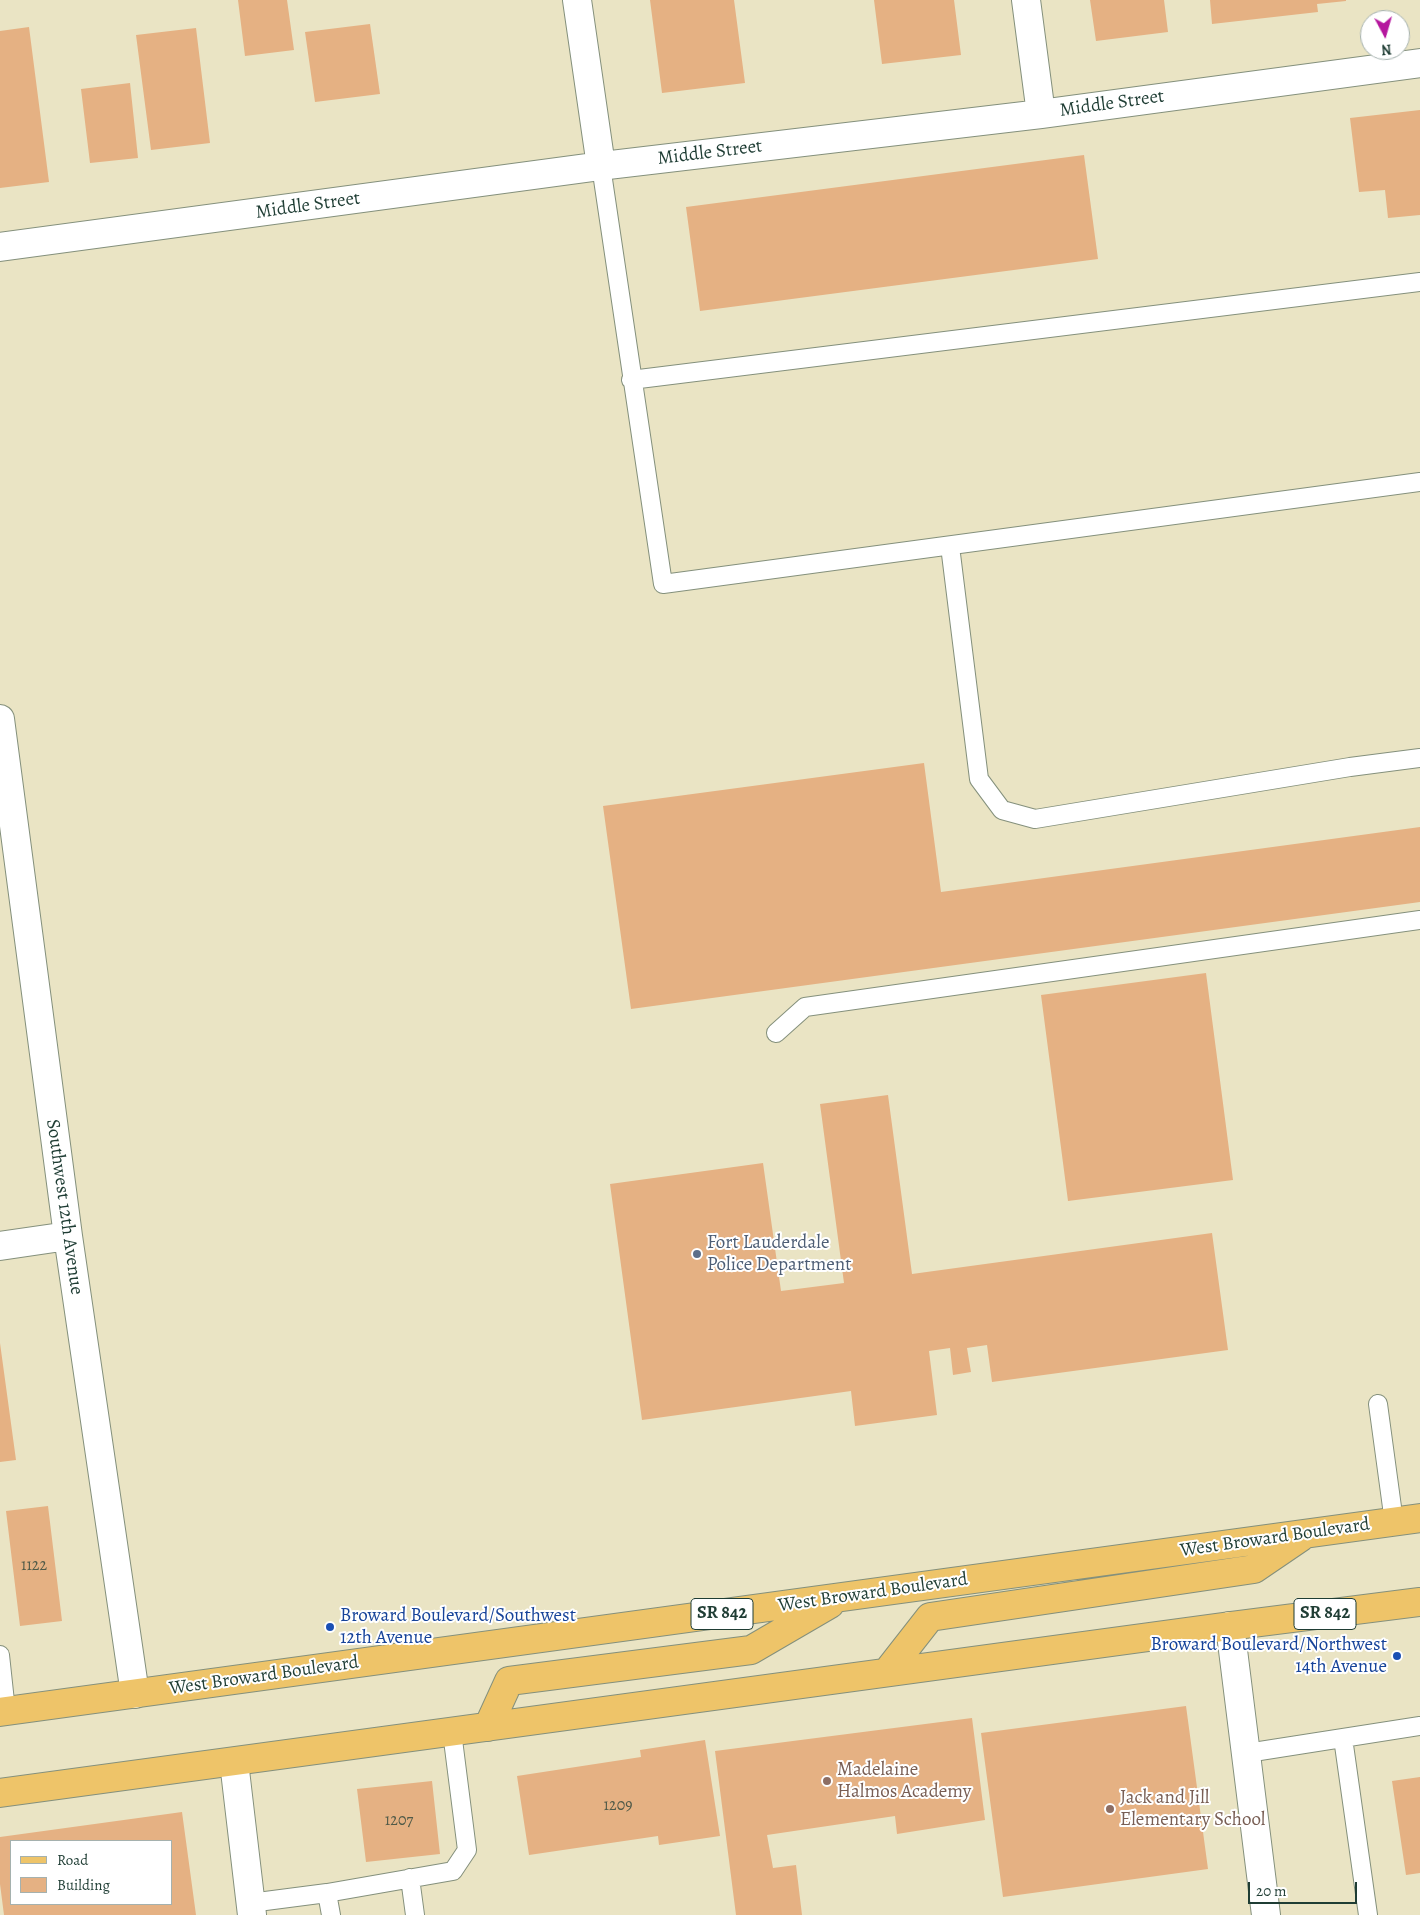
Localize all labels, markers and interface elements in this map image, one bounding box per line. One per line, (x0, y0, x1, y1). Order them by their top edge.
north arrow (1360, 10, 1410, 60)
text: N (1380, 39, 1393, 59)
street label: Middle Street (1058, 85, 1166, 123)
street label: Middle Street (656, 135, 764, 171)
street label: Middle Street (254, 187, 362, 225)
street label: Southwest 12th Avenue (40, 1118, 88, 1296)
place label: Fort Lauderdale Police Department (707, 1232, 851, 1276)
marker: Fort Lauderdale Police Department (691, 1248, 703, 1260)
street label: West Broward Boulevard (1179, 1513, 1371, 1563)
house number: 1122 (21, 1556, 47, 1576)
street label: West Broward Boulevard (777, 1568, 969, 1618)
road number: SR 842 (691, 1598, 753, 1630)
road number: SR 842 (1294, 1598, 1356, 1630)
place label: Broward Boulevard/Southwest 12th Avenue (340, 1605, 576, 1649)
marker: Broward Boulevard/Southwest 12th Avenue (324, 1621, 336, 1633)
place label: Broward Boulevard/Northwest 14th Avenue (1150, 1634, 1387, 1678)
marker: Broward Boulevard/Northwest 14th Avenue (1391, 1650, 1403, 1662)
street label: West Broward Boulevard (168, 1651, 360, 1701)
place label: Madelaine Halmos Academy (837, 1759, 971, 1803)
marker: Madelaine Halmos Academy (821, 1775, 833, 1787)
place label: Jack and Jill Elementary School (1120, 1787, 1265, 1831)
house number: 1209 (604, 1796, 632, 1816)
marker: Jack and Jill Elementary School (1104, 1803, 1116, 1815)
house number: 1207 (385, 1811, 413, 1831)
legend (10, 1840, 172, 1905)
text: Road (57, 1850, 88, 1870)
scale bar (1250, 1872, 1359, 1904)
text: Building (57, 1875, 110, 1895)
text: 20 m (1256, 1881, 1287, 1901)

